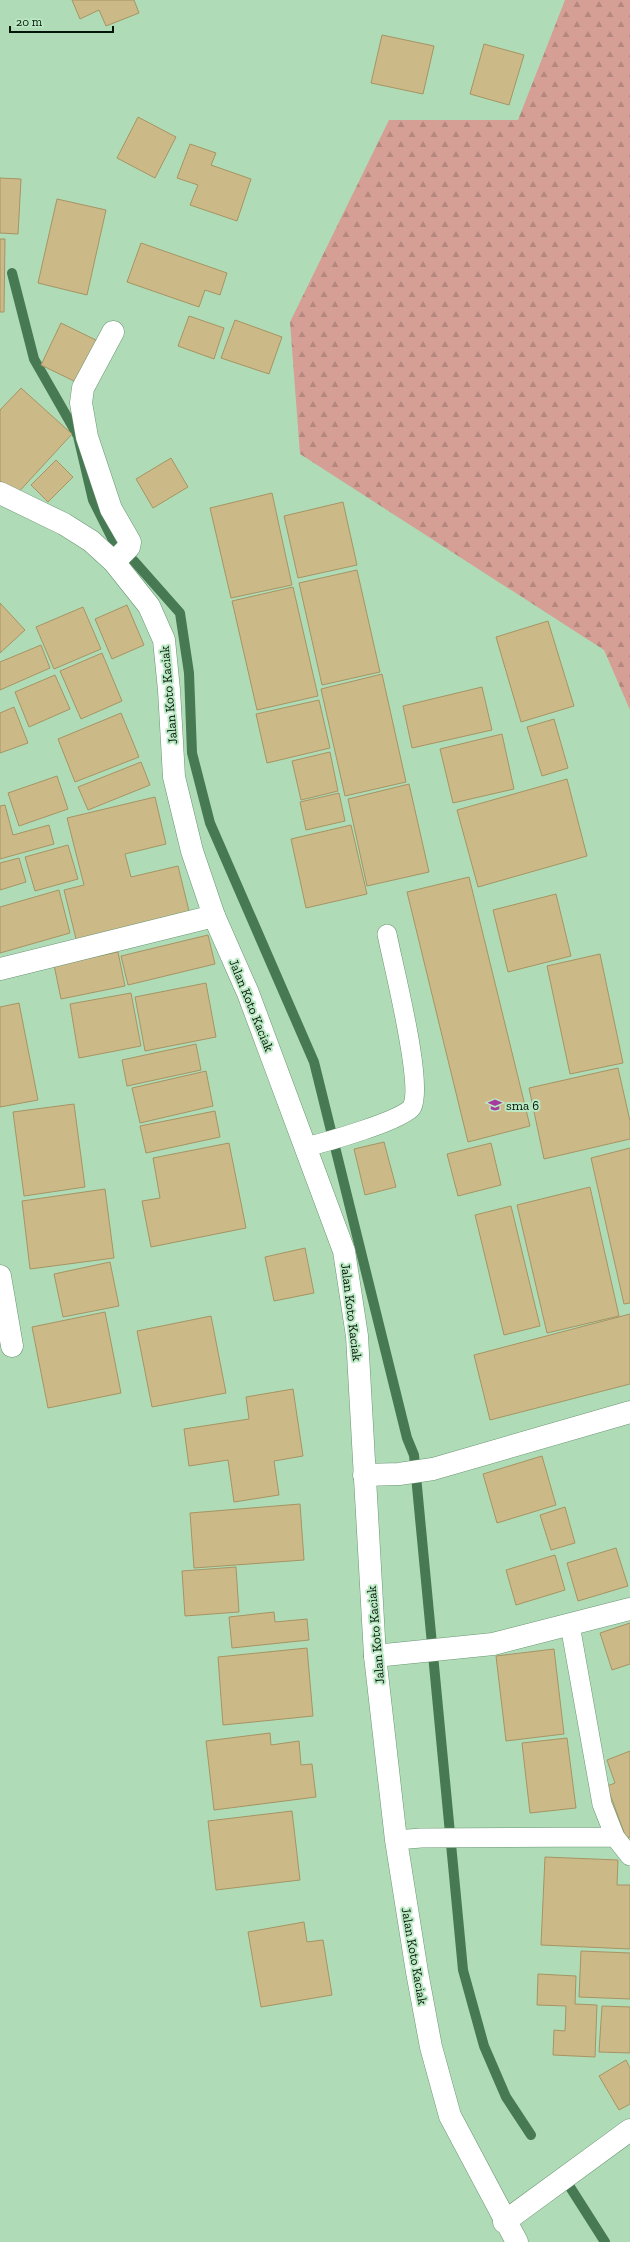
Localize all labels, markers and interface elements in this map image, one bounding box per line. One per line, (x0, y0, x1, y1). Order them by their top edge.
scale bar (10, 8, 113, 34)
text: 20 m (16, 15, 43, 29)
street label: Jalan Koto Kaciak (157, 645, 180, 745)
street label: Jalan Koto Kaciak (226, 957, 277, 1054)
school or university icon: sma 6 (487, 1097, 503, 1113)
place label: sma 6 (506, 1098, 539, 1113)
street label: Jalan Koto Kaciak (338, 1262, 365, 1362)
street label: Jalan Koto Kaciak (364, 1585, 387, 1685)
street label: Jalan Koto Kaciak (399, 1906, 430, 2006)

